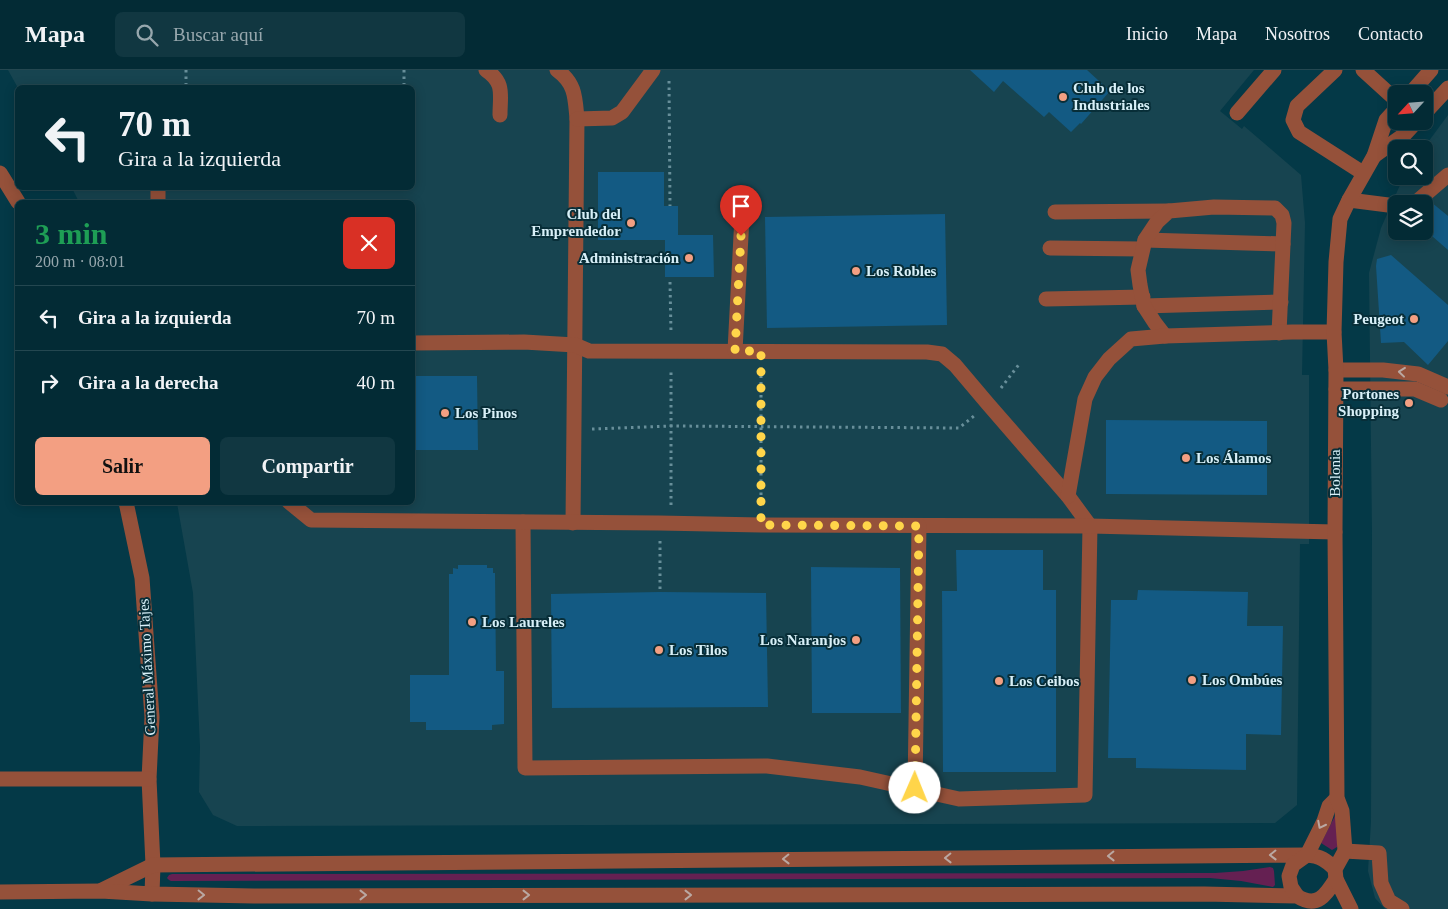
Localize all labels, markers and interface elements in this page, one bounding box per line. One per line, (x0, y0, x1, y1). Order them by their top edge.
search box (115, 12, 465, 57)
text: Mapa (25, 21, 85, 47)
icon: search (133, 21, 161, 49)
text: Buscar aquí (173, 24, 263, 45)
text: Inicio (1126, 24, 1168, 44)
text: Mapa (1196, 24, 1237, 44)
text: Nosotros (1265, 24, 1330, 44)
text: Contacto (1358, 24, 1423, 44)
place label: Club de los Industriales (1073, 80, 1150, 113)
north arrow (1388, 85, 1432, 130)
map controls (1388, 85, 1433, 240)
marker: Club de los Industriales (1057, 91, 1069, 103)
icon: left (35, 105, 100, 170)
text: 70 m (118, 105, 191, 144)
button: search (1388, 140, 1433, 185)
text: Gira a la izquierda (118, 146, 281, 171)
pin (720, 185, 762, 236)
icon: arrive (727, 192, 755, 220)
button: layers (1388, 195, 1433, 240)
place label: Club del Emprendedor (531, 206, 621, 239)
text: 3 min (35, 217, 108, 250)
button: close (343, 217, 395, 269)
marker: Club del Emprendedor (625, 217, 637, 229)
place label: Administración (579, 250, 680, 266)
marker: Administración (683, 252, 695, 264)
text: 200 m · 08:01 (35, 253, 125, 270)
place label: Los Robles (866, 263, 937, 279)
marker: Los Robles (850, 265, 862, 277)
icon: left (35, 304, 63, 332)
text: Gira a la izquierda (78, 307, 232, 328)
text: 70 m (356, 307, 395, 328)
place label: Peugeot (1353, 311, 1404, 327)
marker: Peugeot (1408, 313, 1420, 325)
one-way arrow (1398, 367, 1406, 378)
icon: right (35, 369, 63, 397)
text: Gira a la derecha (78, 372, 219, 393)
text: 40 m (356, 372, 395, 393)
place label: Portones Shopping (1338, 386, 1399, 419)
marker: Portones Shopping (1403, 397, 1415, 409)
place label: Los Pinos (455, 405, 517, 421)
marker: Los Pinos (439, 407, 451, 419)
button: Salir (35, 437, 210, 495)
button: Compartir (220, 437, 395, 495)
street label: Bolonia (1327, 449, 1343, 497)
place label: Los Álamos (1196, 450, 1272, 466)
marker: Los Álamos (1180, 452, 1192, 464)
street label: General Máximo Tajes (135, 598, 159, 736)
place label: Los Laureles (482, 614, 565, 630)
marker: Los Laureles (466, 616, 478, 628)
place label: Los Naranjos (760, 632, 846, 648)
marker: Los Naranjos (850, 634, 862, 646)
place label: Los Tilos (669, 642, 727, 658)
marker: Los Tilos (653, 644, 665, 656)
place label: Los Ombúes (1202, 672, 1283, 688)
place label: Los Ceibos (1009, 673, 1080, 689)
marker: Los Ombúes (1186, 674, 1198, 686)
marker: Los Ceibos (993, 675, 1005, 687)
position arrow (888, 761, 940, 813)
one-way arrow (1317, 820, 1327, 829)
one-way arrow (1269, 850, 1276, 860)
one-way arrow (1106, 851, 1114, 861)
one-way arrow (944, 853, 952, 863)
one-way arrow (781, 854, 789, 864)
one-way arrow (197, 889, 205, 900)
one-way arrow (360, 890, 367, 900)
one-way arrow (522, 890, 530, 900)
one-way arrow (684, 890, 692, 900)

